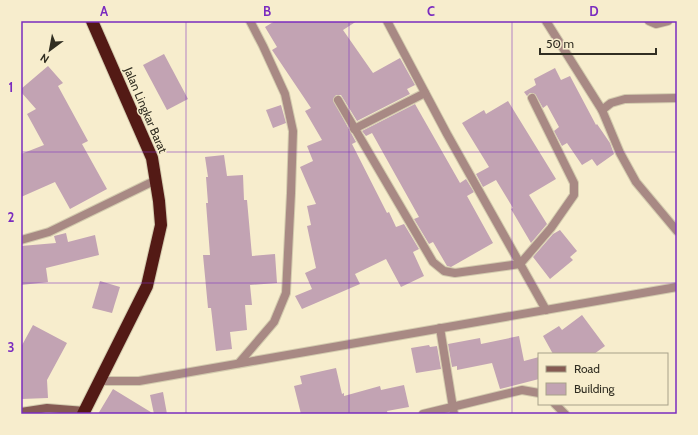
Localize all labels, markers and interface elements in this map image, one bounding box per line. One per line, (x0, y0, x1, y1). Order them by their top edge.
text: A (100, 3, 109, 19)
text: B (263, 3, 271, 19)
text: C (427, 3, 435, 19)
text: D (589, 3, 599, 19)
north arrow (30, 30, 70, 70)
scale bar (540, 30, 656, 56)
text: 50 m (546, 36, 574, 51)
text: N (38, 50, 52, 66)
street label: Jalan Lingkar Barat (121, 64, 171, 155)
text: 1 (9, 79, 13, 95)
text: 2 (8, 209, 15, 225)
text: 3 (7, 339, 15, 355)
legend (538, 353, 668, 405)
text: Road (574, 361, 600, 376)
text: Building (574, 381, 616, 396)

